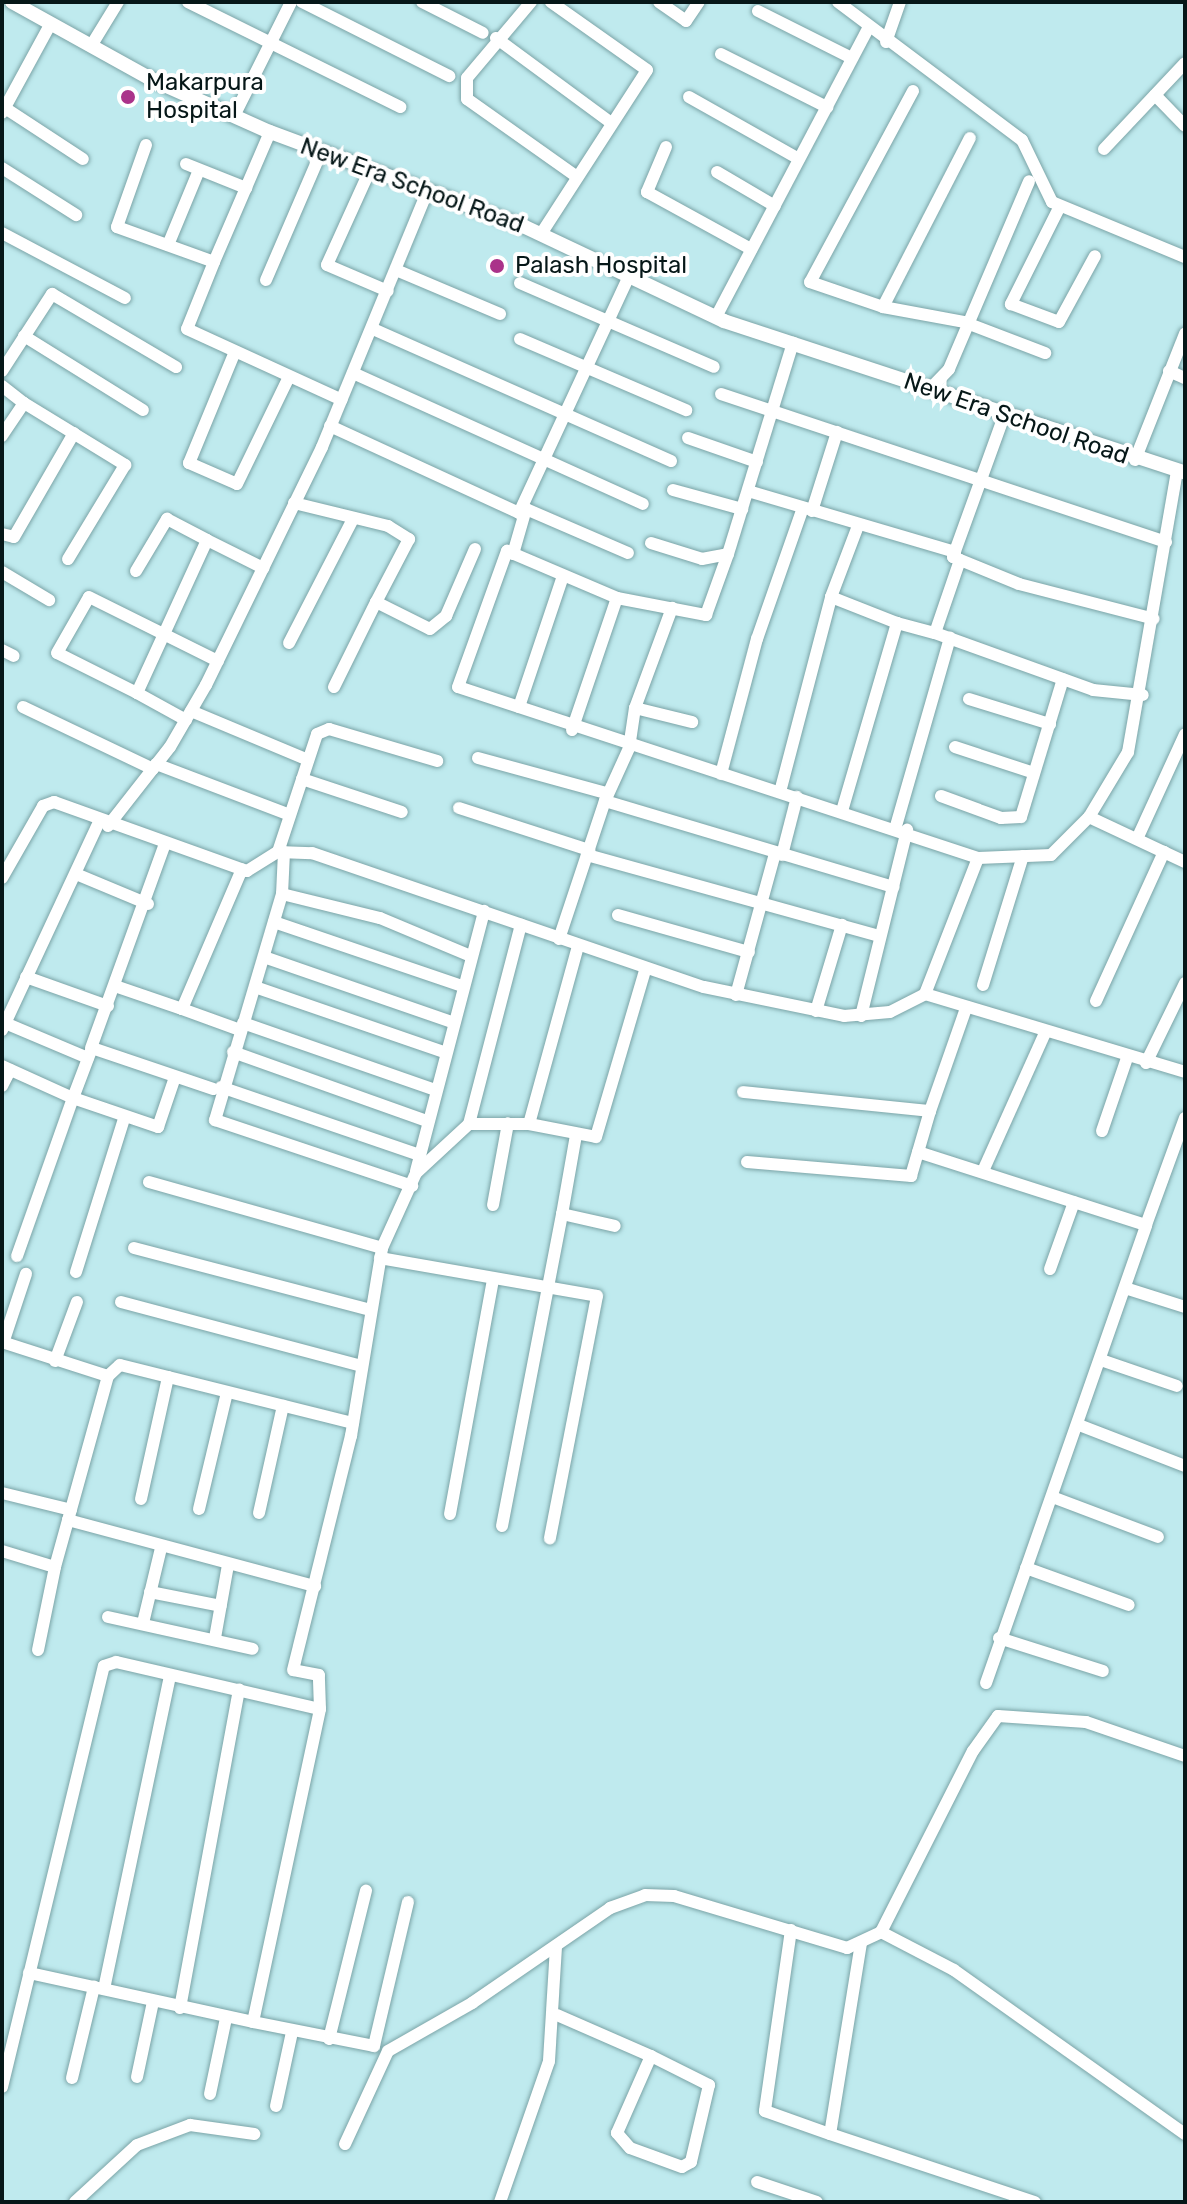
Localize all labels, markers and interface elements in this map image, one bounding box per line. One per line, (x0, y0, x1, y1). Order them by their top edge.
place label: Makarpura Hospital (146, 69, 264, 125)
marker: Makarpura Hospital (117, 86, 139, 108)
street label: New Era School Road (296, 132, 528, 240)
place label: Palash Hospital (515, 252, 687, 280)
marker: Palash Hospital (486, 255, 508, 277)
street label: New Era School Road (900, 367, 1132, 471)

